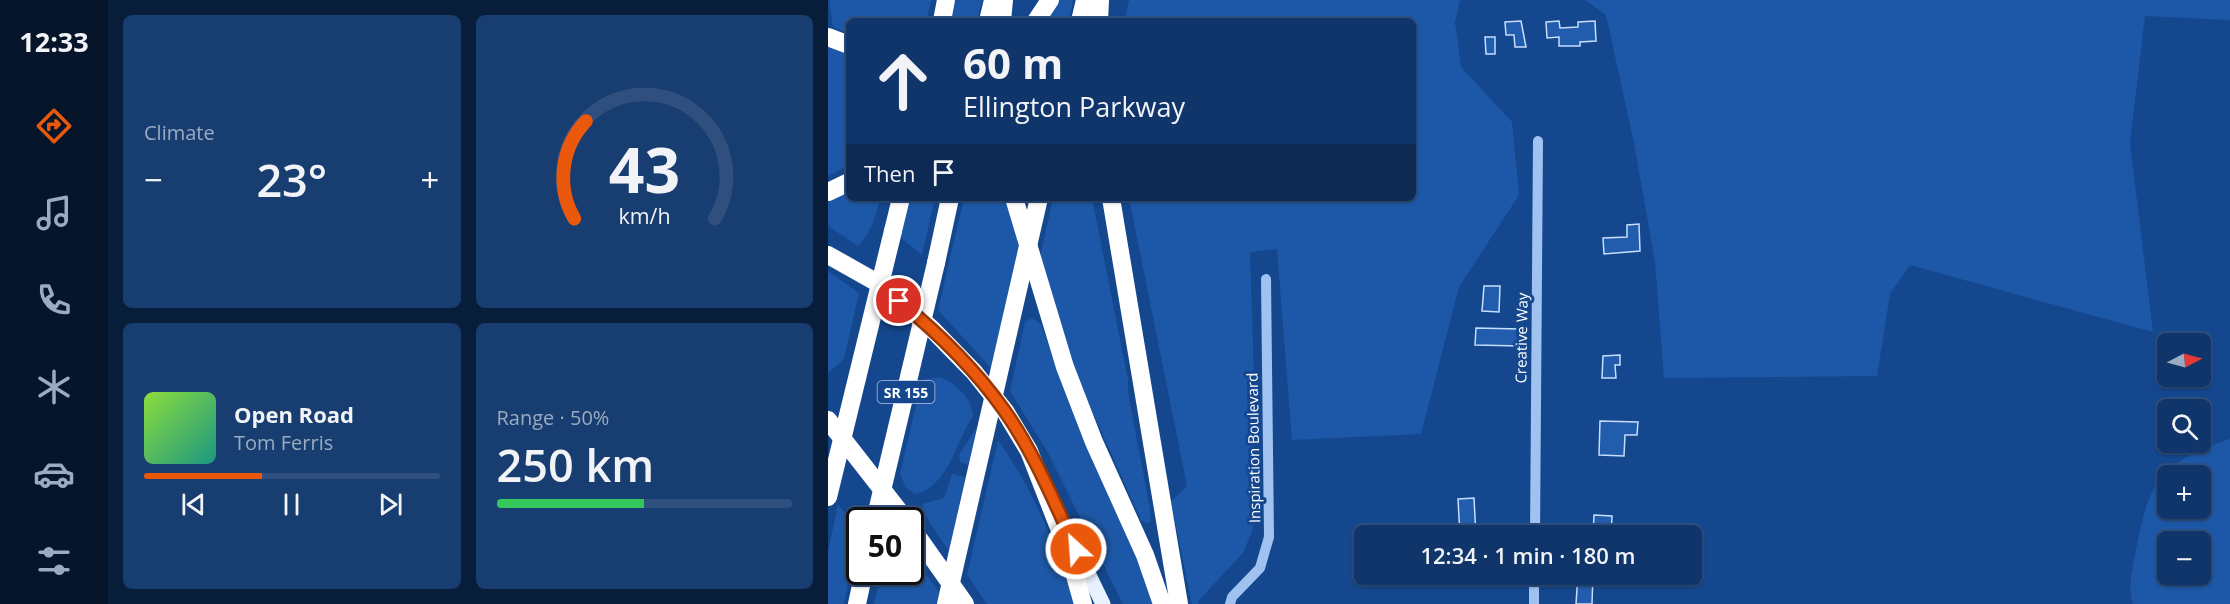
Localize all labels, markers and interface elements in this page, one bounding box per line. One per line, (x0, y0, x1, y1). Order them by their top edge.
text: 12:33 (19, 23, 89, 60)
text: 60 m (963, 34, 1063, 91)
icon: ahead (864, 42, 942, 120)
text: Ellington Parkway (963, 88, 1185, 125)
icon: directions (33, 105, 75, 147)
text: Climate (144, 119, 215, 146)
text: 43 (609, 126, 680, 211)
text: 23° (256, 149, 327, 210)
icon: arrive (927, 156, 960, 189)
text: − (144, 157, 163, 202)
text: + (421, 157, 439, 202)
text: Then (864, 158, 915, 188)
icon: music (33, 192, 75, 234)
text: km/h (618, 201, 670, 230)
pin (873, 275, 924, 326)
icon: phone (33, 279, 75, 321)
icon: arrive (882, 284, 915, 317)
street label: Creative Way (1510, 292, 1532, 384)
north arrow (2157, 333, 2211, 387)
map controls (2157, 333, 2211, 585)
icon: climate (33, 366, 75, 408)
street label: Inspiration Boulevard (1242, 373, 1264, 523)
road number: SR 155 (878, 381, 934, 403)
text: Open Road (234, 399, 354, 429)
button: search (2157, 399, 2211, 453)
text: Range · 50% (497, 404, 609, 431)
text: Tom Ferris (234, 429, 333, 456)
text: 250 km (497, 434, 654, 495)
icon: car (33, 453, 75, 495)
button: + (2157, 465, 2211, 519)
icon: previous (177, 488, 210, 521)
icon: pause (275, 488, 308, 521)
icon: next (374, 488, 407, 521)
speed limit sign: 50 (846, 507, 924, 585)
position arrow (1044, 517, 1108, 581)
button: − (2157, 531, 2211, 585)
icon: filters (33, 540, 75, 582)
text: 12:34 · 1 min · 180 m (1420, 540, 1636, 570)

